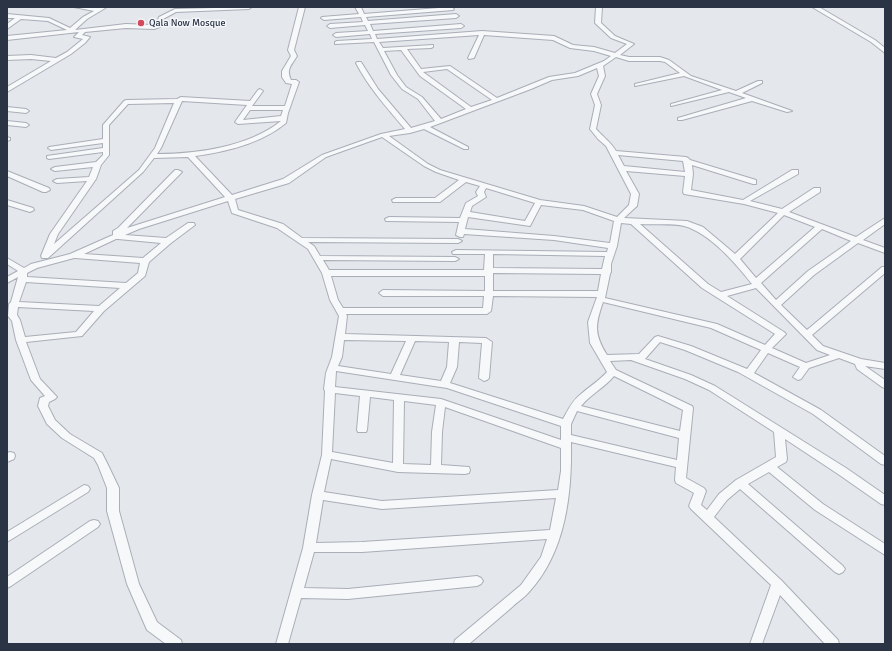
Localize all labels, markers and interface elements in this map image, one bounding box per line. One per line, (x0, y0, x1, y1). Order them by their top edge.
place label: Qala Now Mosque (149, 17, 225, 29)
marker: Qala Now Mosque (136, 18, 146, 28)

